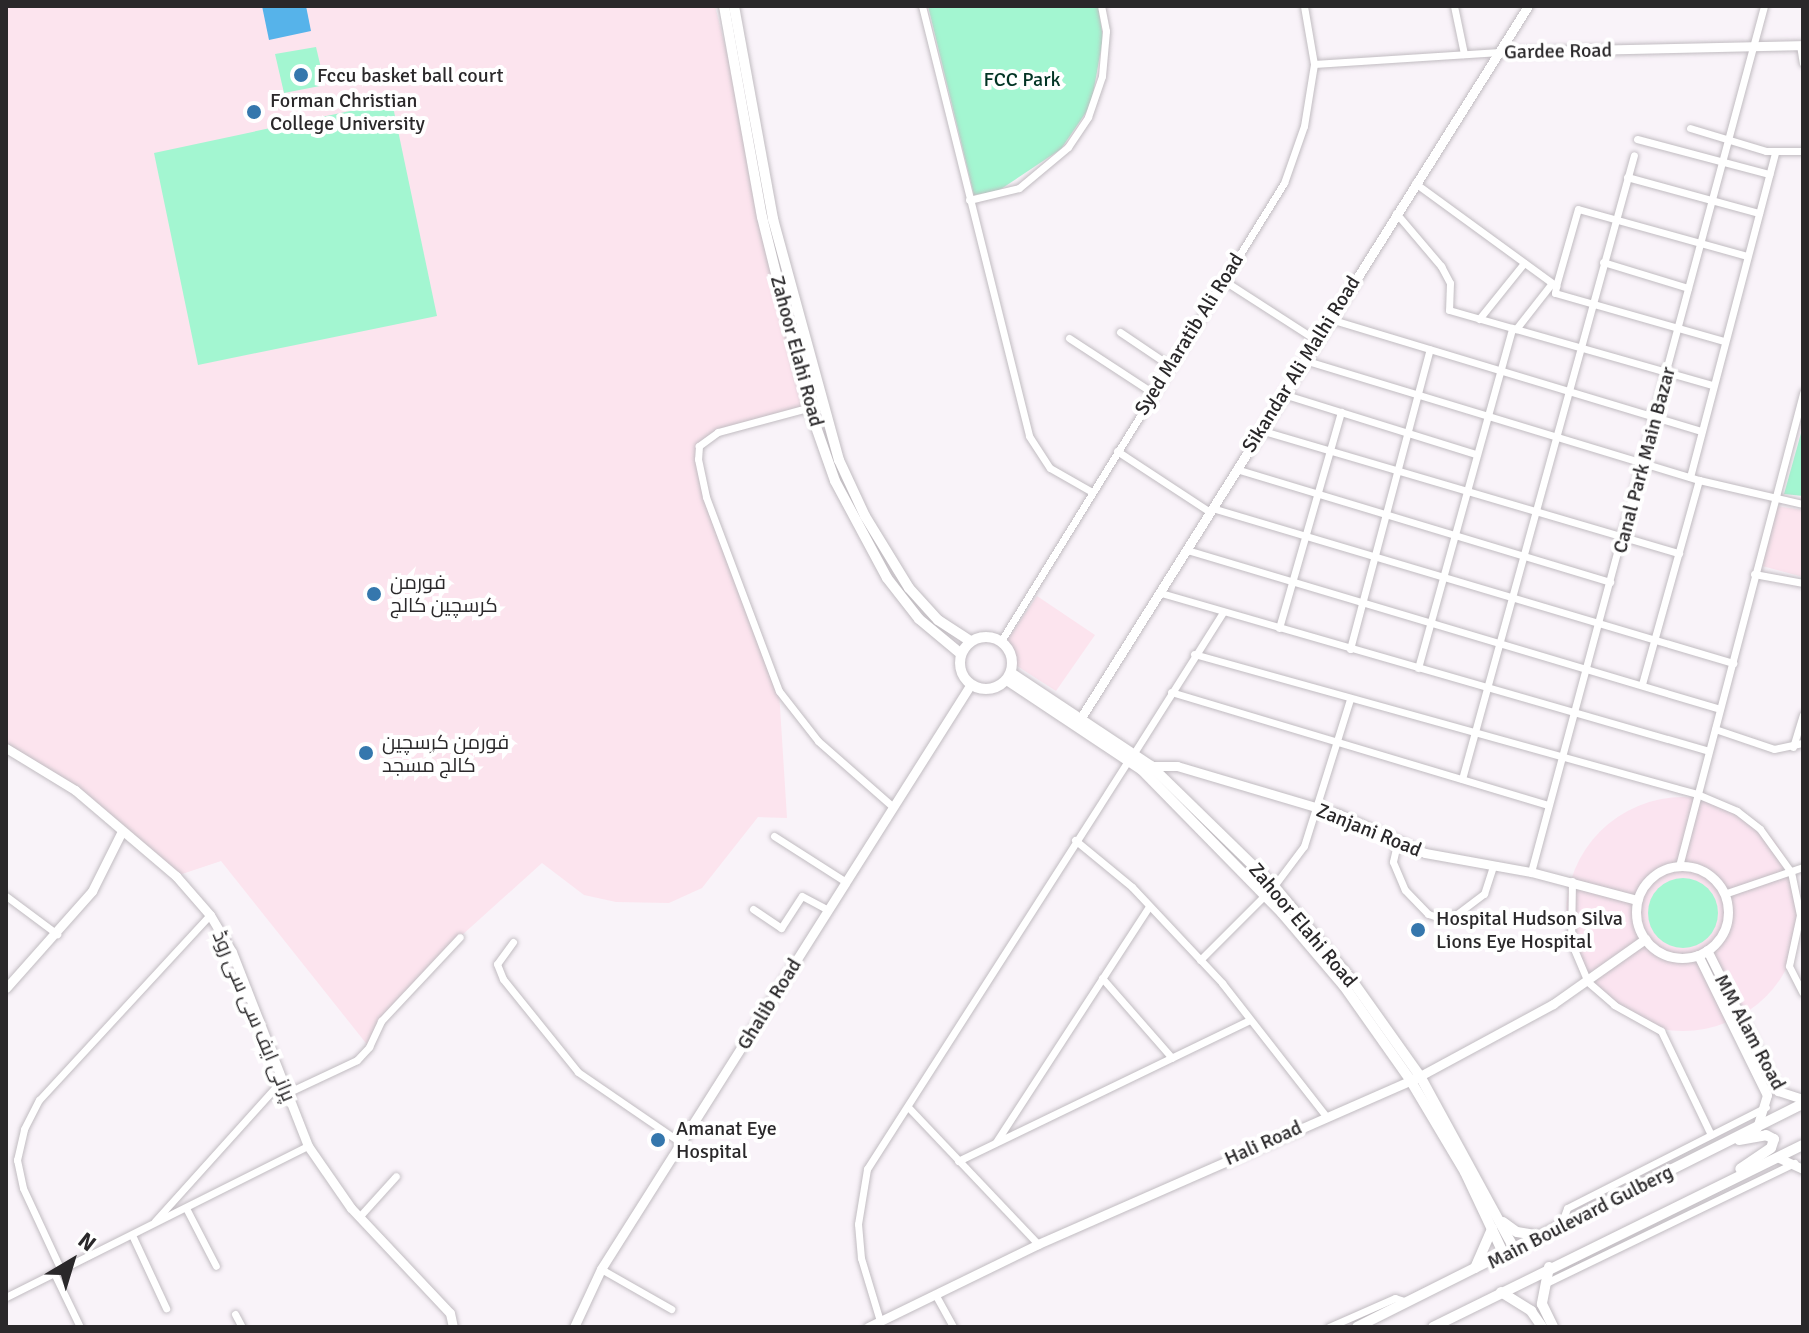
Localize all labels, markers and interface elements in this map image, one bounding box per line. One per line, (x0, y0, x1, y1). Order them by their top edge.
street label: Gardee Road (1504, 38, 1612, 64)
place label: Fccu basket ball court (317, 63, 503, 87)
marker: Fccu basket ball court (292, 66, 310, 84)
park label: FCC Park (983, 67, 1061, 91)
place label: Forman Christian College University (270, 88, 425, 135)
marker: Forman Christian College University (245, 103, 263, 121)
street label: Syed Maratib Ali Road (1129, 249, 1249, 419)
street label: Sikandar Ali Malhi Road (1237, 271, 1365, 457)
street label: Zahoor Elahi Road (765, 273, 829, 429)
street label: Canal Park Main Bazar (1608, 364, 1680, 556)
place label: فورمن کرسچین کالج (390, 570, 498, 617)
marker: فورمن کرسچین کالج (365, 585, 383, 603)
place label: فورمن کرسچین کالج مسجد (382, 730, 509, 777)
marker: فورمن کرسچین کالج مسجد (357, 744, 375, 762)
street label: Zanjani Road (1313, 798, 1425, 862)
street label: Zahoor Elahi Road (1244, 858, 1362, 992)
place label: Hospital Hudson Silva Lions Eye Hospital (1436, 906, 1623, 953)
marker: Hospital Hudson Silva Lions Eye Hospital (1407, 919, 1429, 941)
street label: پرانی ایف سی سی روڈ (207, 927, 301, 1105)
street label: Ghalib Road (732, 954, 806, 1054)
street label: MM Alam Road (1709, 970, 1791, 1094)
street label: Hali Road (1221, 1115, 1305, 1171)
place label: Amanat Eye Hospital (676, 1116, 777, 1163)
marker: Amanat Eye Hospital (647, 1129, 669, 1151)
street label: Main Boulevard Gulberg (1483, 1160, 1677, 1274)
north arrow (32, 1221, 112, 1301)
text: N (73, 1226, 101, 1257)

